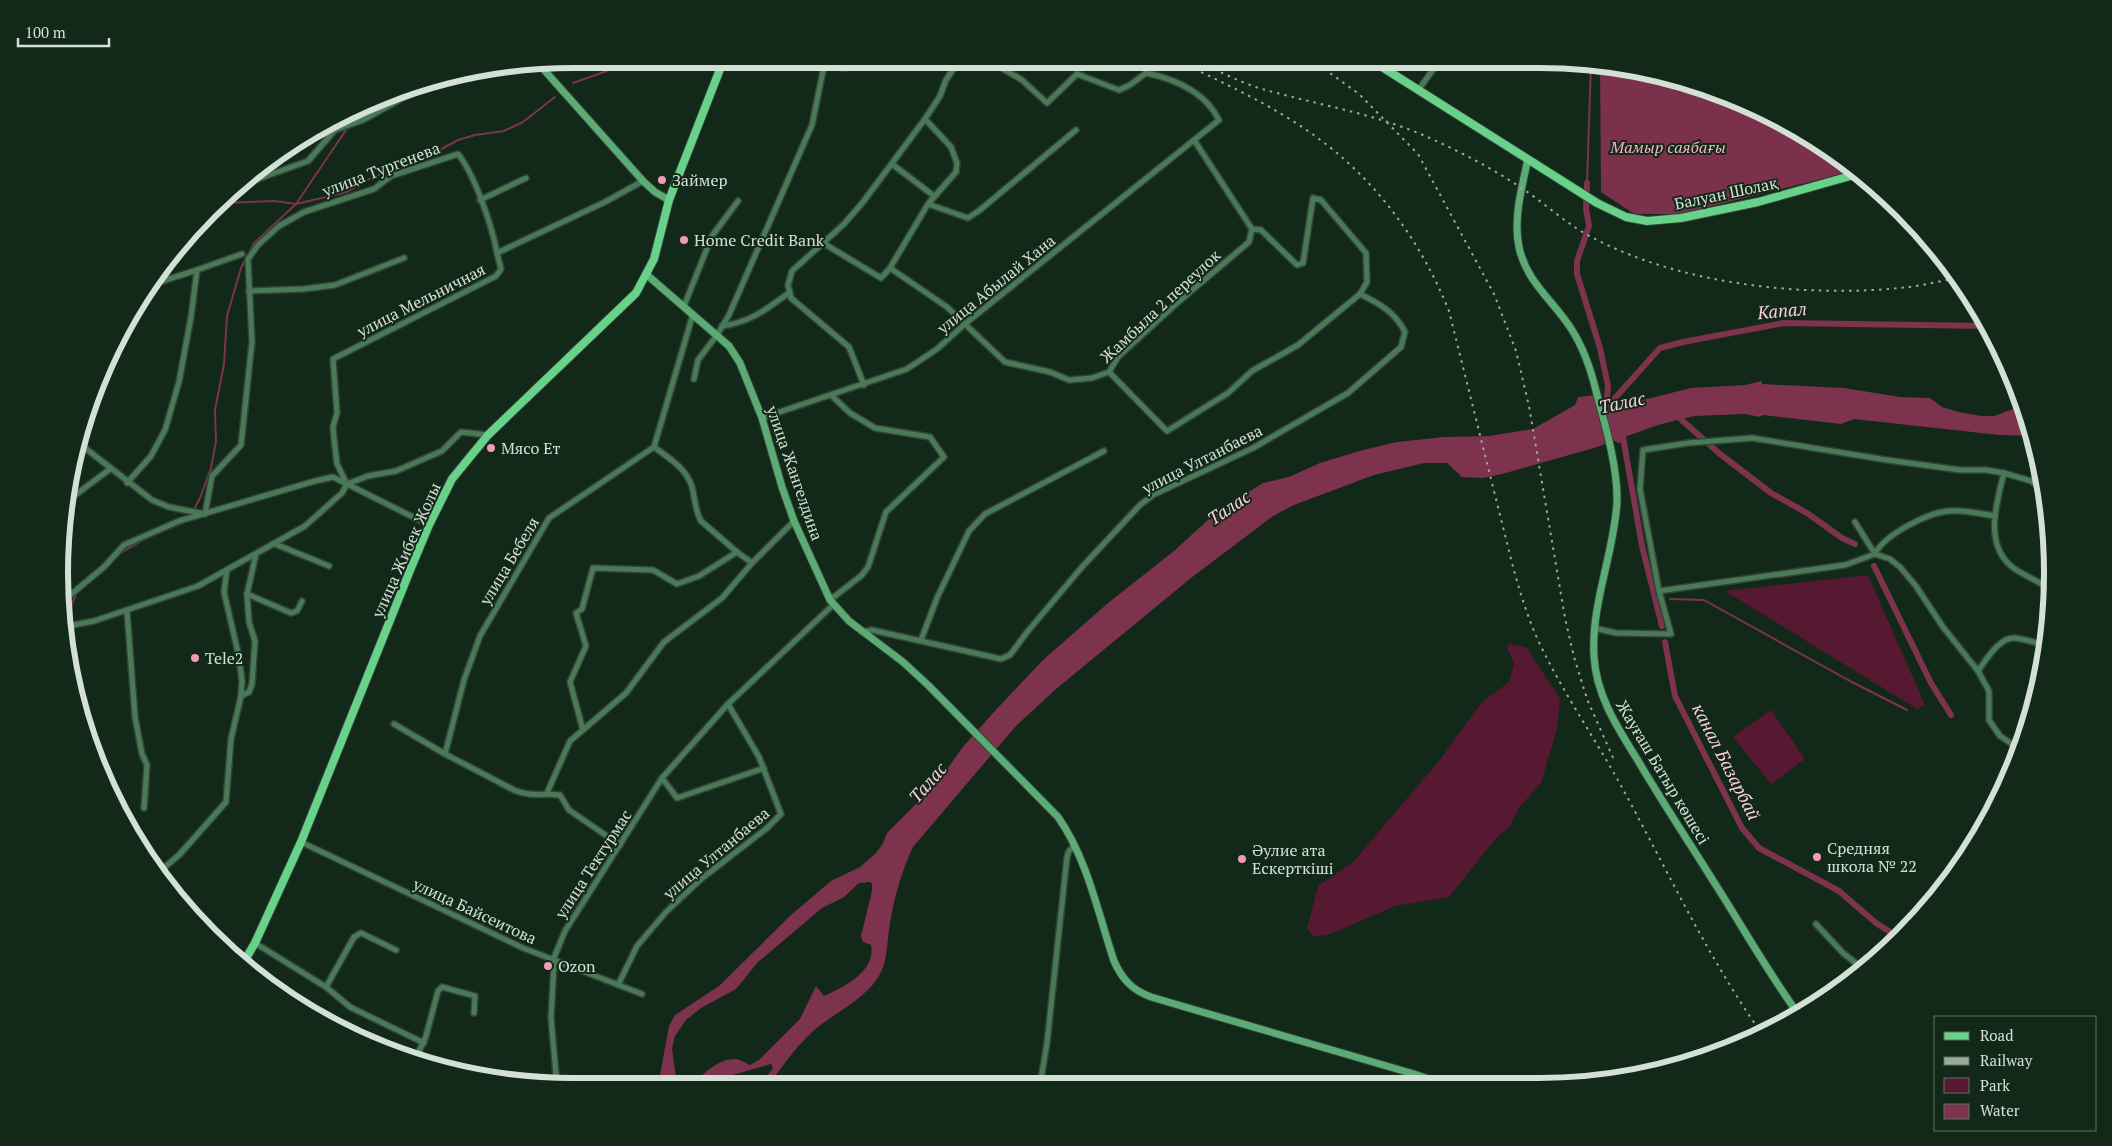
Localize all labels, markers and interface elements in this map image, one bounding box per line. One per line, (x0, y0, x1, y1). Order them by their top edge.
scale bar (18, 15, 109, 47)
text: 100 m (25, 22, 66, 42)
street label: улица Тургенева (318, 136, 443, 202)
park label: Мамыр саябағы (1609, 136, 1726, 158)
place label: Займер (672, 169, 728, 191)
street label: Балуан Шолақ (1672, 171, 1780, 215)
marker: Займер (656, 174, 668, 186)
place label: Home Credit Bank (694, 229, 825, 251)
street label: улица Абылай Хана (931, 229, 1060, 339)
marker: Home Credit Bank (678, 234, 690, 246)
street label: Жамбыла 2 переулок (1095, 244, 1225, 368)
street label: улица Мельничная (352, 258, 489, 342)
water label: Капал (1755, 296, 1808, 324)
water label: Талас (1597, 385, 1647, 419)
street label: улица Жангелдина (761, 402, 828, 543)
street label: улица Ултанбаева (1137, 419, 1266, 499)
place label: Мясо Ет (501, 437, 561, 459)
marker: Мясо Ет (485, 442, 497, 454)
street label: улица Жибек Жолы (366, 479, 446, 622)
water label: Талас (1202, 484, 1255, 530)
street label: улица Бебеля (474, 513, 544, 610)
place label: Tele2 (205, 647, 243, 669)
marker: Tele2 (189, 652, 201, 664)
street label: Жауғаш Батыр көшесі (1611, 696, 1715, 848)
water label: канал Базарбай (1687, 699, 1767, 824)
water label: Талас (903, 757, 952, 808)
street label: улица Ултанбаева (657, 802, 774, 905)
street label: улица Тектурмас (549, 805, 636, 924)
place label: Средняя школа № 22 (1827, 837, 1917, 877)
place label: Әулие ата Ескерткіші (1252, 839, 1334, 879)
marker: Средняя школа № 22 (1811, 851, 1823, 863)
marker: Әулие ата Ескерткіші (1236, 853, 1248, 865)
street label: улица Байсеитова (409, 872, 540, 949)
place label: Ozon (558, 955, 596, 977)
marker: Ozon (542, 960, 554, 972)
legend (1934, 1016, 2097, 1131)
text: Road (1980, 1025, 2013, 1045)
text: Railway (1980, 1050, 2033, 1070)
text: Park (1980, 1075, 2010, 1095)
text: Water (1980, 1100, 2020, 1120)

